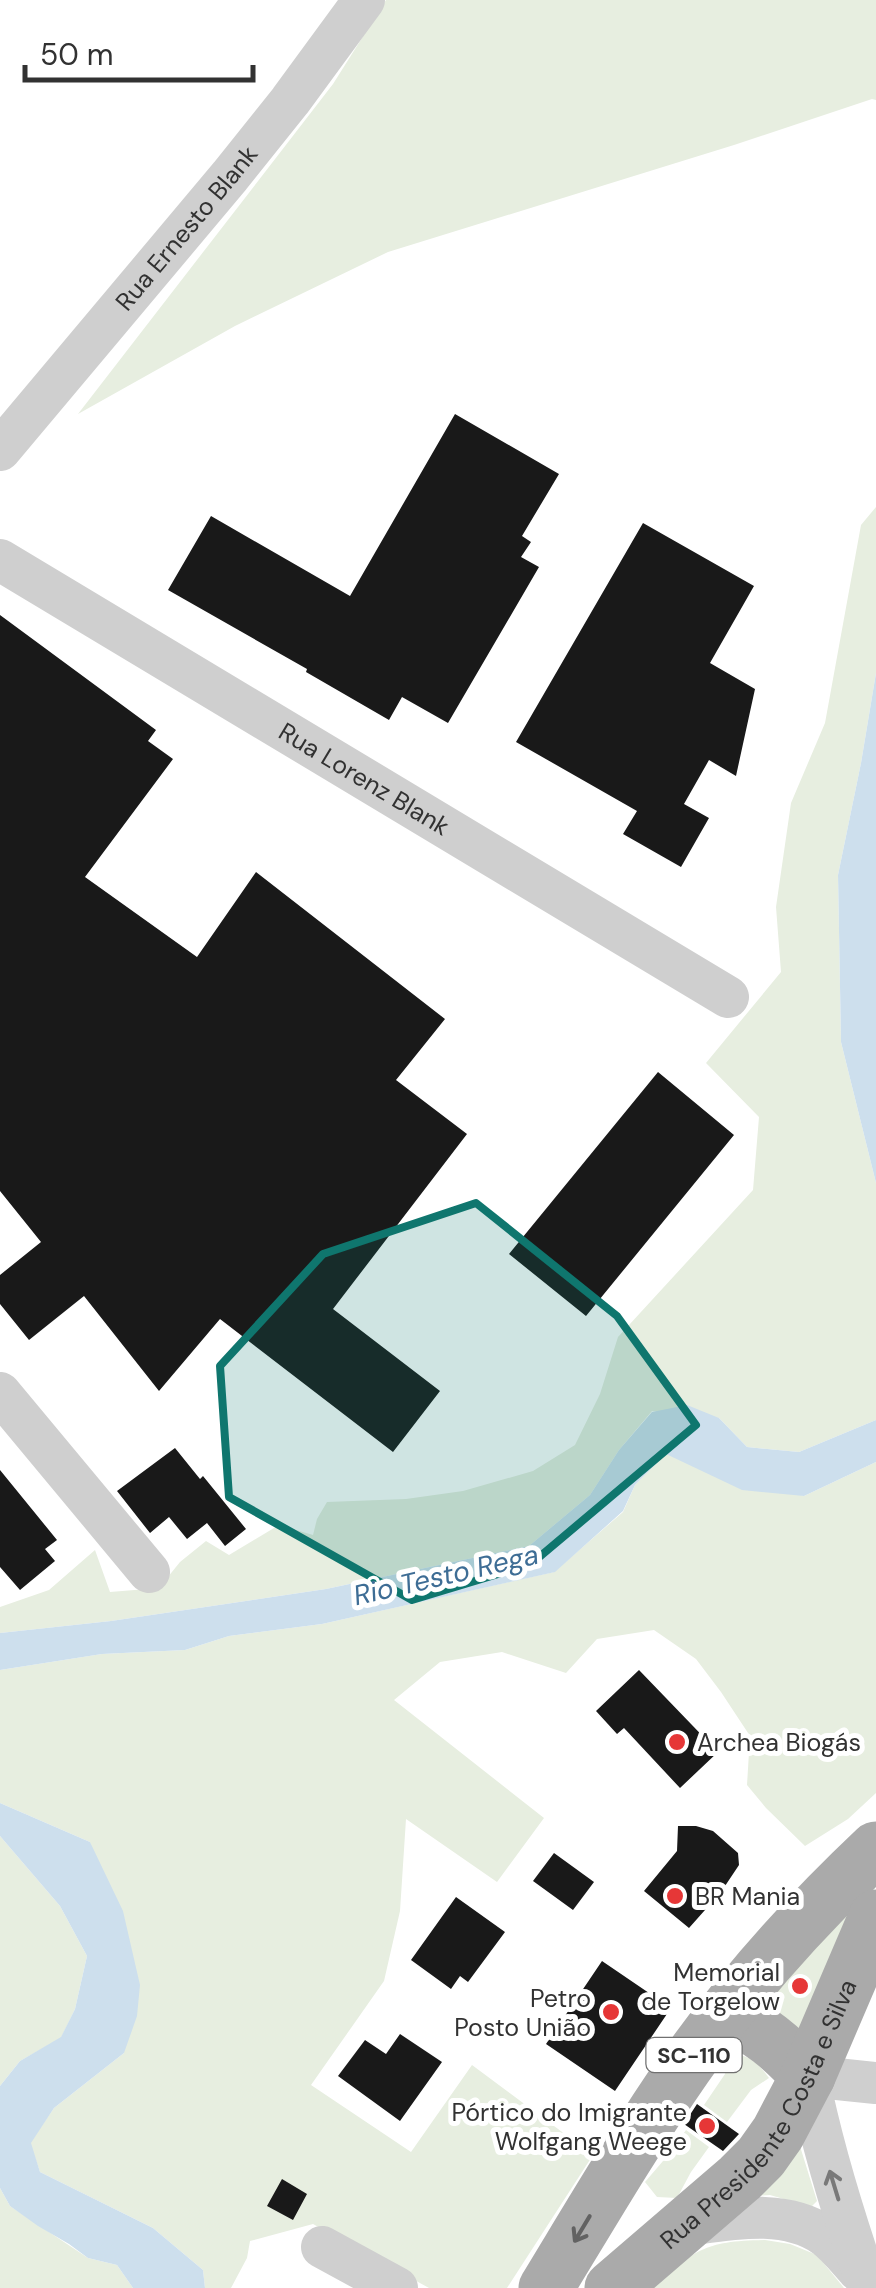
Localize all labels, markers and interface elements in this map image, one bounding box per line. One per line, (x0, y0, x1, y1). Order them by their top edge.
scale bar (25, 20, 252, 82)
text: 50 m (40, 35, 114, 74)
street label: Rua Ernesto Blank (108, 138, 265, 317)
street label: Rua Lorenz Blank (273, 715, 456, 843)
water label: Rio Testo Rega (350, 1536, 542, 1614)
place label: Archea Biogás (697, 1726, 861, 1759)
marker: Archea Biogás (666, 1731, 688, 1753)
place label: BR Mania (695, 1880, 800, 1913)
marker: BR Mania (664, 1885, 686, 1907)
place label: Memorial de Torgelow (641, 1956, 780, 2018)
street label: Rua Presidente Costa e Silva (653, 1974, 864, 2256)
marker: Memorial de Torgelow (789, 1975, 811, 1997)
place label: Petro Posto União (454, 1982, 591, 2044)
marker: Petro Posto União (600, 2001, 622, 2023)
road number: SC-110 (646, 2038, 742, 2072)
place label: Pórtico do Imigrante Wolfgang Weege (451, 2096, 687, 2158)
marker: Pórtico do Imigrante Wolfgang Weege (696, 2115, 718, 2137)
one-way arrow (824, 2170, 842, 2202)
one-way arrow (572, 2214, 592, 2243)

